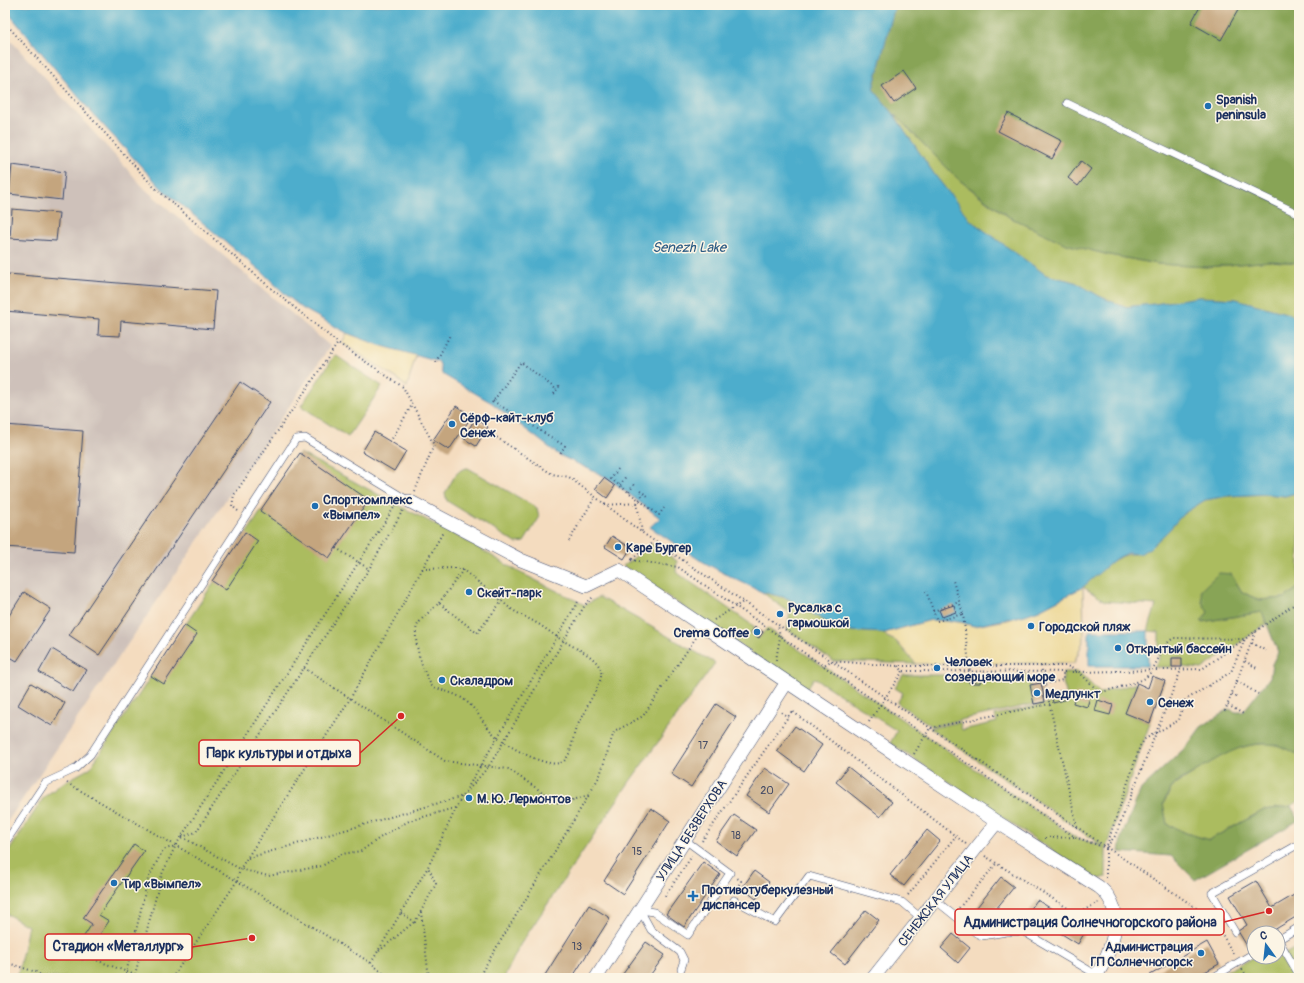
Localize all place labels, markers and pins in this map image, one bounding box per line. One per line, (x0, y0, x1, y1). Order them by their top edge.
place label: Spanish peninsula (1216, 92, 1266, 123)
marker: Spanish peninsula (1203, 101, 1213, 111)
place label: Сёрф-кайт-клуб Сенеж (460, 410, 554, 441)
marker: Сёрф-кайт-клуб Сенеж (447, 419, 457, 429)
place label: Спорткомплекс «Вымпел» (323, 492, 413, 523)
marker: Спорткомплекс «Вымпел» (310, 501, 320, 511)
place label: Каре Бургер (626, 540, 691, 556)
marker: Каре Бургер (613, 542, 623, 552)
place label: Скейт-парк (477, 585, 542, 601)
marker: Скейт-парк (464, 587, 474, 597)
place label: Русалка с гармошкой (787, 600, 849, 631)
marker: Русалка с гармошкой (775, 609, 785, 619)
place label: Городской пляж (1039, 619, 1131, 635)
marker: Городской пляж (1026, 621, 1036, 631)
place label: Crema Coffee (674, 625, 750, 641)
marker: Crema Coffee (752, 627, 762, 637)
place label: Открытый бассейн (1126, 641, 1232, 657)
marker: Открытый бассейн (1113, 643, 1123, 653)
place label: Человек созерцающий море (944, 654, 1056, 685)
marker: Человек созерцающий море (932, 663, 942, 673)
place label: Скаладром (450, 673, 514, 689)
marker: Скаладром (437, 675, 447, 685)
place label: Медпункт (1045, 686, 1101, 702)
marker: Медпункт (1032, 688, 1042, 698)
place label: Сенеж (1158, 695, 1194, 711)
marker: Сенеж (1145, 697, 1155, 707)
callout: Парк культуры и отдыха (199, 740, 360, 766)
place label: М. Ю. Лермонтов (477, 791, 571, 807)
marker: М. Ю. Лермонтов (464, 793, 474, 803)
place label: Тир «Вымпел» (121, 876, 202, 892)
marker: Тир «Вымпел» (109, 878, 119, 888)
place label: Противотуберкулезный диспансер (701, 882, 834, 913)
marker: Противотуберкулезный диспансер (687, 890, 699, 902)
callout: Администрация Солнечногорского района (955, 909, 1224, 935)
callout: Стадион «Металлург» (45, 934, 192, 960)
place label: Администрация ГП Солнечногорск (1091, 939, 1193, 970)
marker: Администрация ГП Солнечногорск (1196, 948, 1206, 958)

